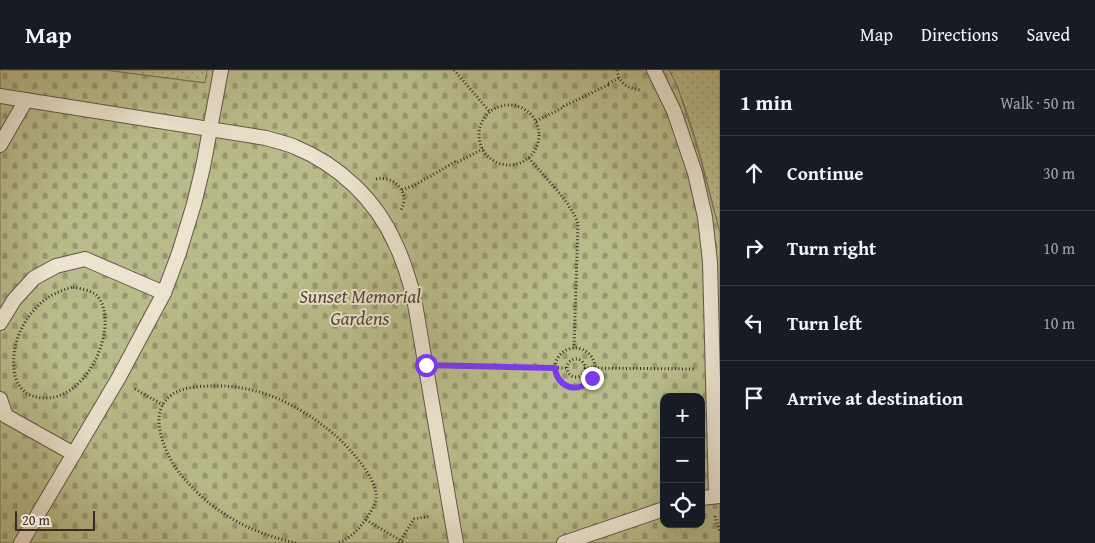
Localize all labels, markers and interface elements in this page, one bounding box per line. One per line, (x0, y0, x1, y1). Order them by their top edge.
text: Map (25, 17, 72, 52)
text: Map (860, 21, 893, 48)
text: Directions (921, 21, 998, 48)
text: Saved (1026, 21, 1070, 48)
text: 1 min (740, 87, 792, 118)
text: Walk · 50 m (1000, 91, 1075, 115)
icon: ahead (740, 159, 768, 187)
text: Continue (787, 159, 864, 187)
text: 30 m (1043, 161, 1075, 185)
icon: right (740, 234, 768, 262)
text: Turn right (787, 234, 876, 262)
text: 10 m (1043, 236, 1075, 260)
park label: Sunset Memorial Gardens (299, 282, 421, 332)
icon: left (740, 309, 768, 337)
text: Turn left (787, 309, 862, 337)
text: 10 m (1043, 311, 1075, 335)
route start (415, 354, 438, 377)
route end (581, 367, 604, 390)
icon: arrive (740, 384, 768, 412)
text: Arrive at destination (787, 384, 963, 412)
map controls (660, 393, 705, 528)
button: + (660, 393, 705, 438)
button: − (660, 438, 705, 483)
button: locate (660, 483, 705, 528)
scale bar (15, 508, 95, 531)
text: 20 m (22, 510, 50, 530)

